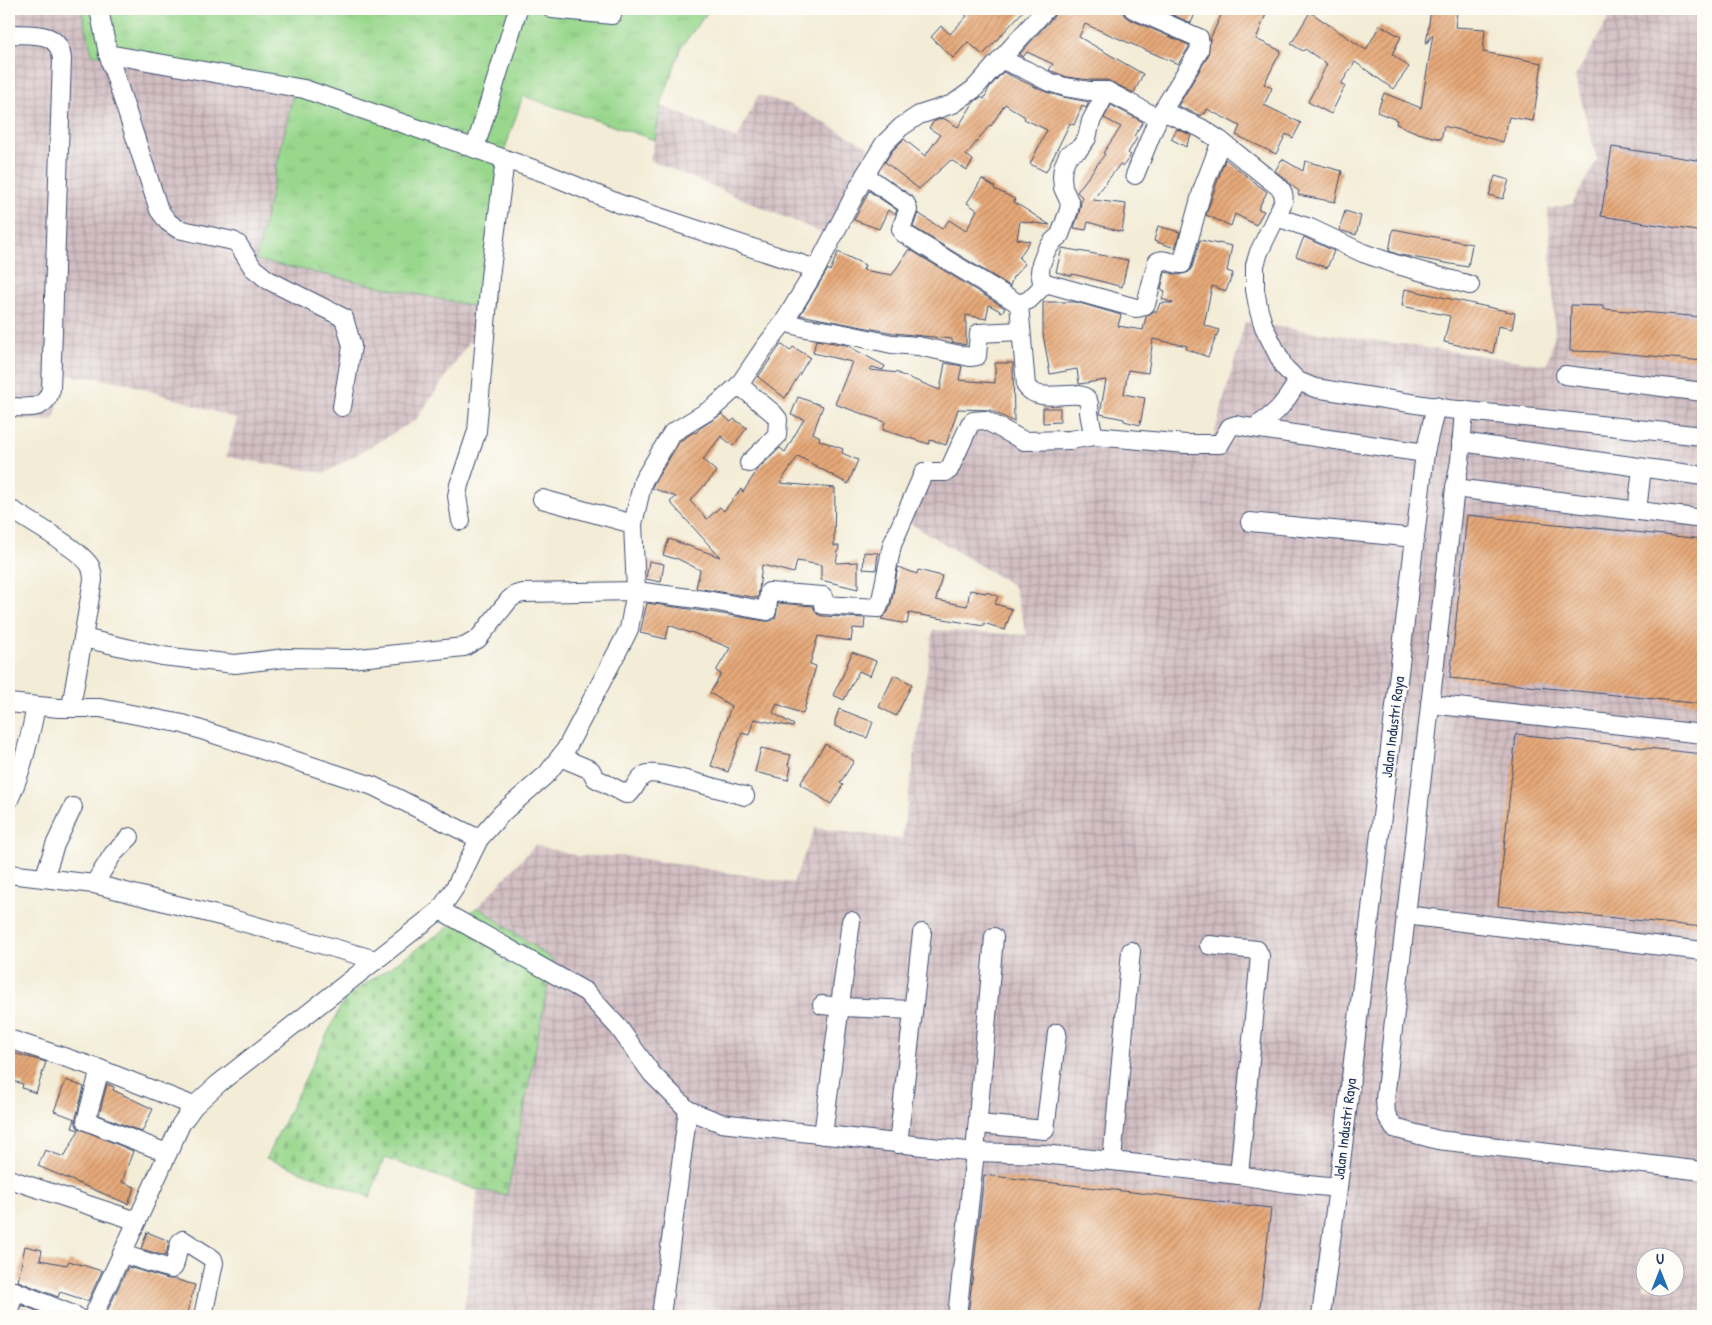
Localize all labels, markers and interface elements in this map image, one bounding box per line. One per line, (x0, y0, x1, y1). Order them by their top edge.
street label: Jalan Industri Raya (1376, 675, 1409, 779)
street label: Jalan Industri Raya (1328, 1077, 1361, 1181)
north arrow (1634, 1248, 1684, 1298)
text: U (1656, 1249, 1664, 1268)

